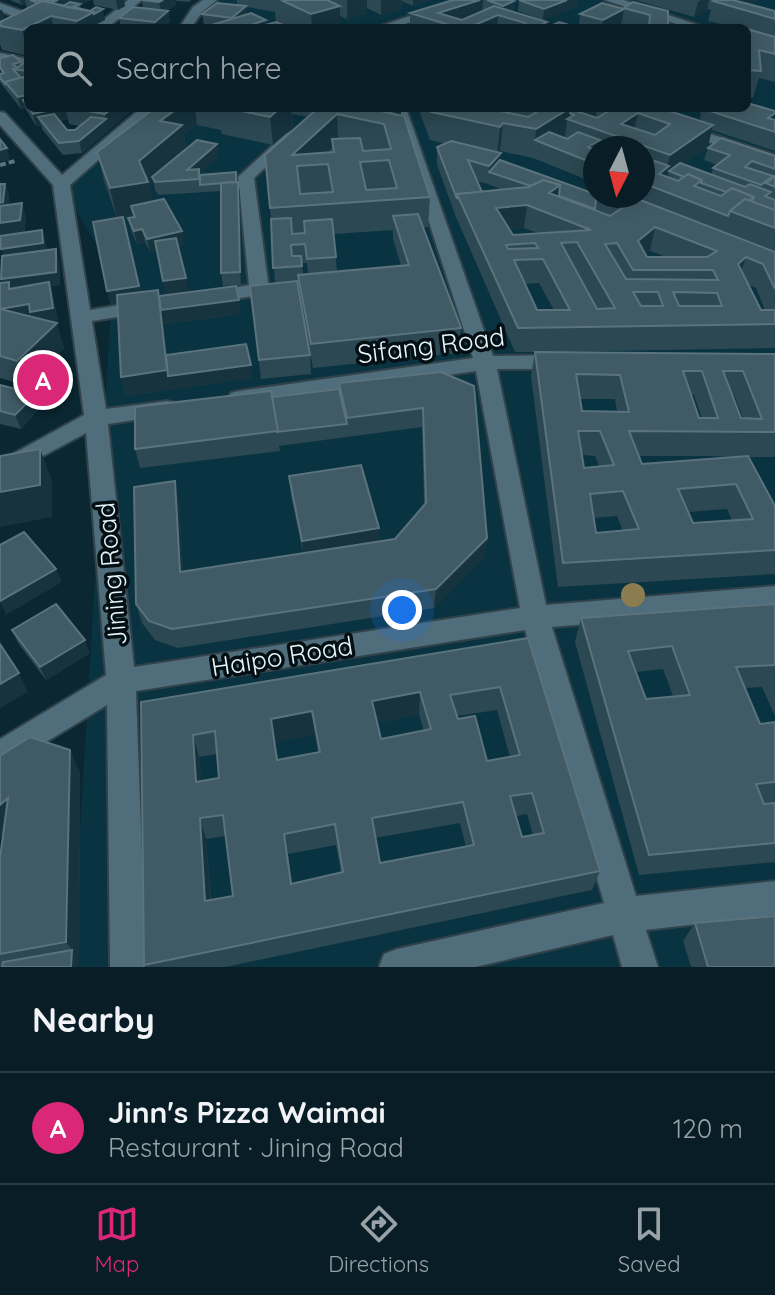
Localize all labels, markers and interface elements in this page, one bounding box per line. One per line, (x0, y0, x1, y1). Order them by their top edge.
search box (24, 24, 751, 112)
icon: search (52, 46, 96, 90)
text: Search here (116, 49, 282, 87)
north arrow (583, 136, 655, 208)
street label: Sifang Road (355, 320, 507, 370)
pin: A (17, 350, 69, 410)
street label: Jining Road (88, 501, 134, 647)
your location (382, 590, 422, 630)
street label: Haipo Road (209, 629, 355, 683)
text: Nearby (32, 998, 155, 1041)
text: Jinn's Pizza Waimai (108, 1093, 386, 1131)
text: A (50, 1112, 66, 1145)
text: 120 m (673, 1112, 743, 1145)
text: Restaurant · Jining Road (108, 1131, 404, 1164)
tab: Map (94, 1202, 139, 1278)
tab: Directions (328, 1202, 429, 1278)
tab: Saved (618, 1202, 681, 1278)

